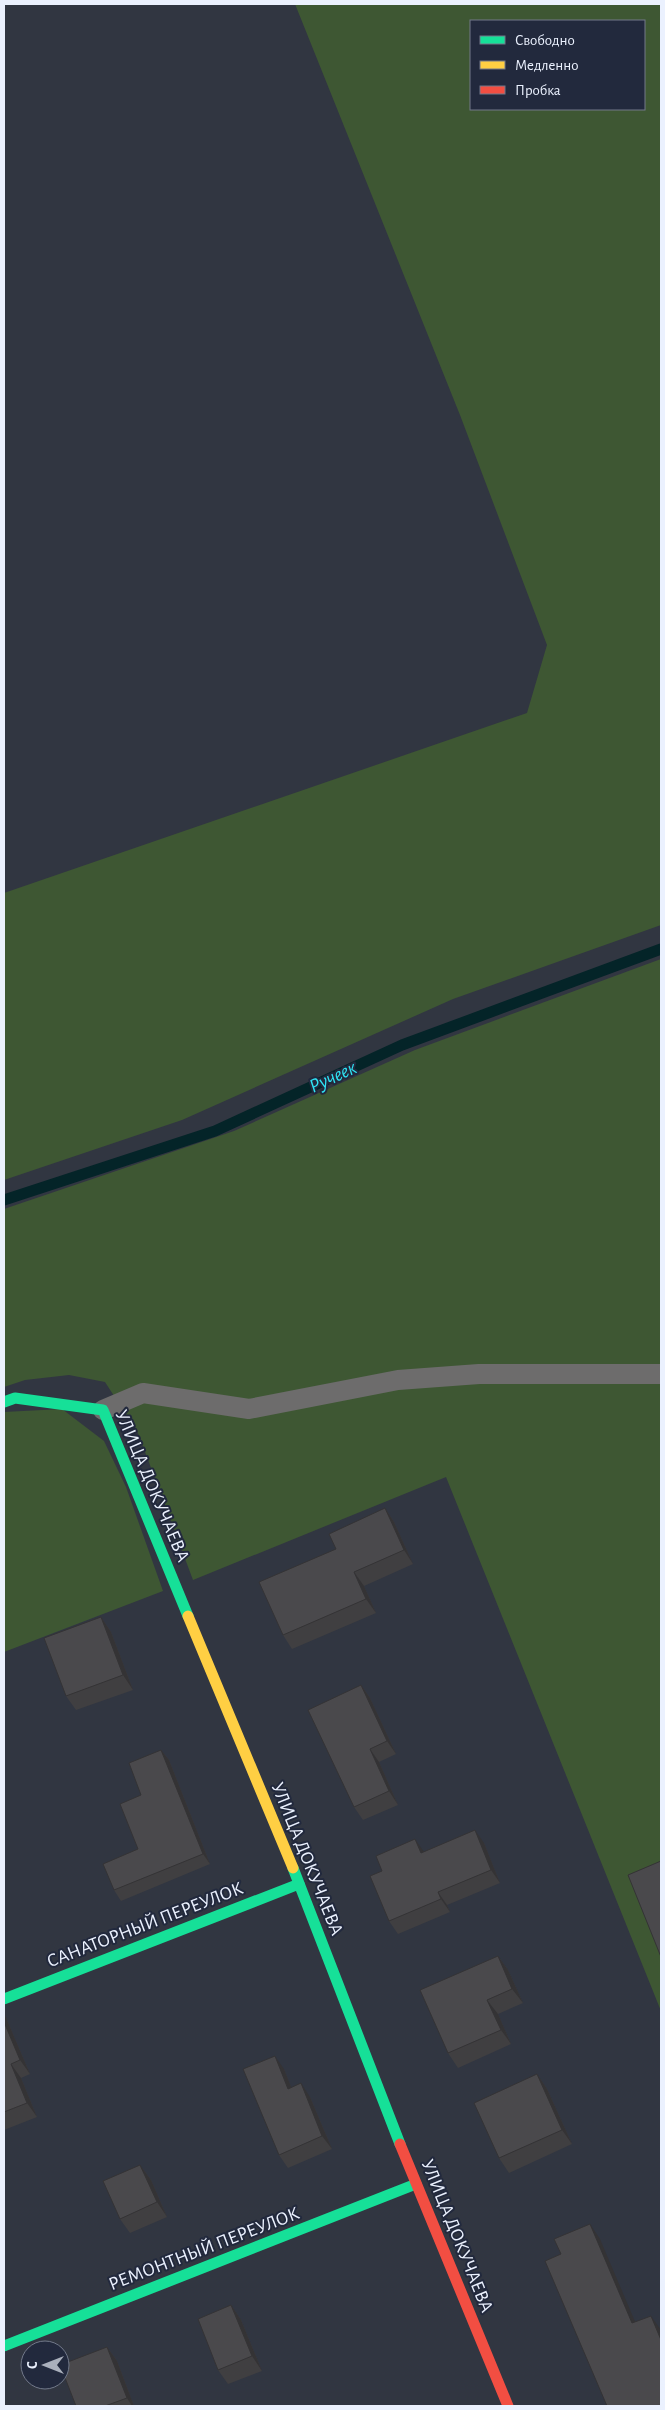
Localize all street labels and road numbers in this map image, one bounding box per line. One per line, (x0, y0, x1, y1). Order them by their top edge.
street label: УЛИЦА ДОКУЧАЕВА (111, 1407, 193, 1565)
street label: УЛИЦА ДОКУЧАЕВА (268, 1780, 346, 1938)
street label: САНАТОРНЫЙ ПЕРЕУЛОК (44, 1878, 246, 1971)
street label: УЛИЦА ДОКУЧАЕВА (418, 2157, 496, 2315)
street label: РЕМОНТНЫЙ ПЕРЕУЛОК (106, 2203, 302, 2294)

